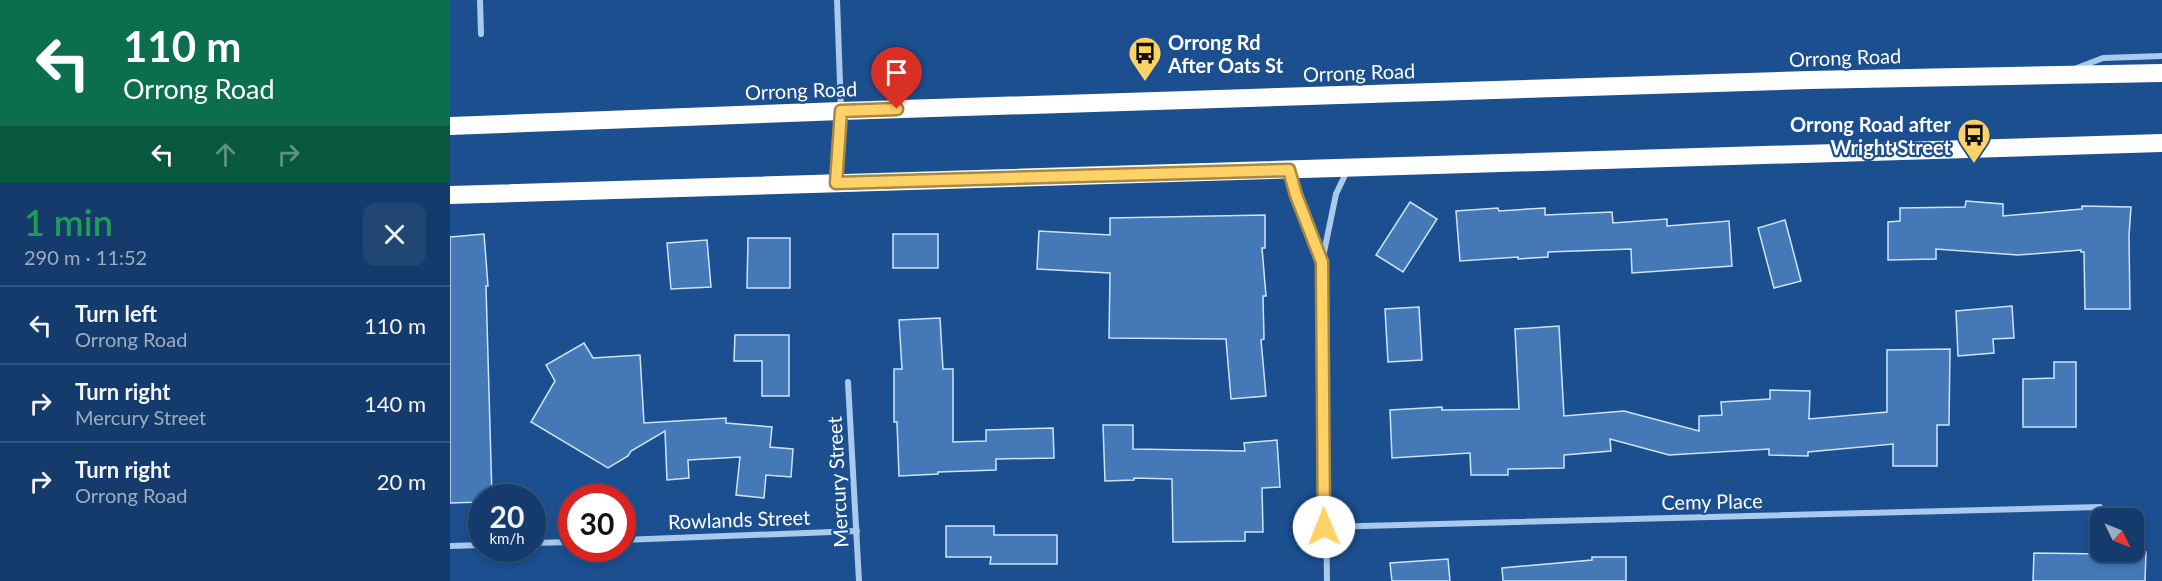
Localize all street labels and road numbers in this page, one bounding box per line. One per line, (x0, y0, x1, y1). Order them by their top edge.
street label: Orrong Road (1788, 43, 1902, 71)
street label: Orrong Road (1302, 58, 1416, 86)
street label: Orrong Road (744, 76, 858, 104)
street label: Mercury Street (822, 416, 852, 548)
street label: Cemy Place (1661, 488, 1763, 514)
street label: Rowlands Street (667, 505, 811, 533)

